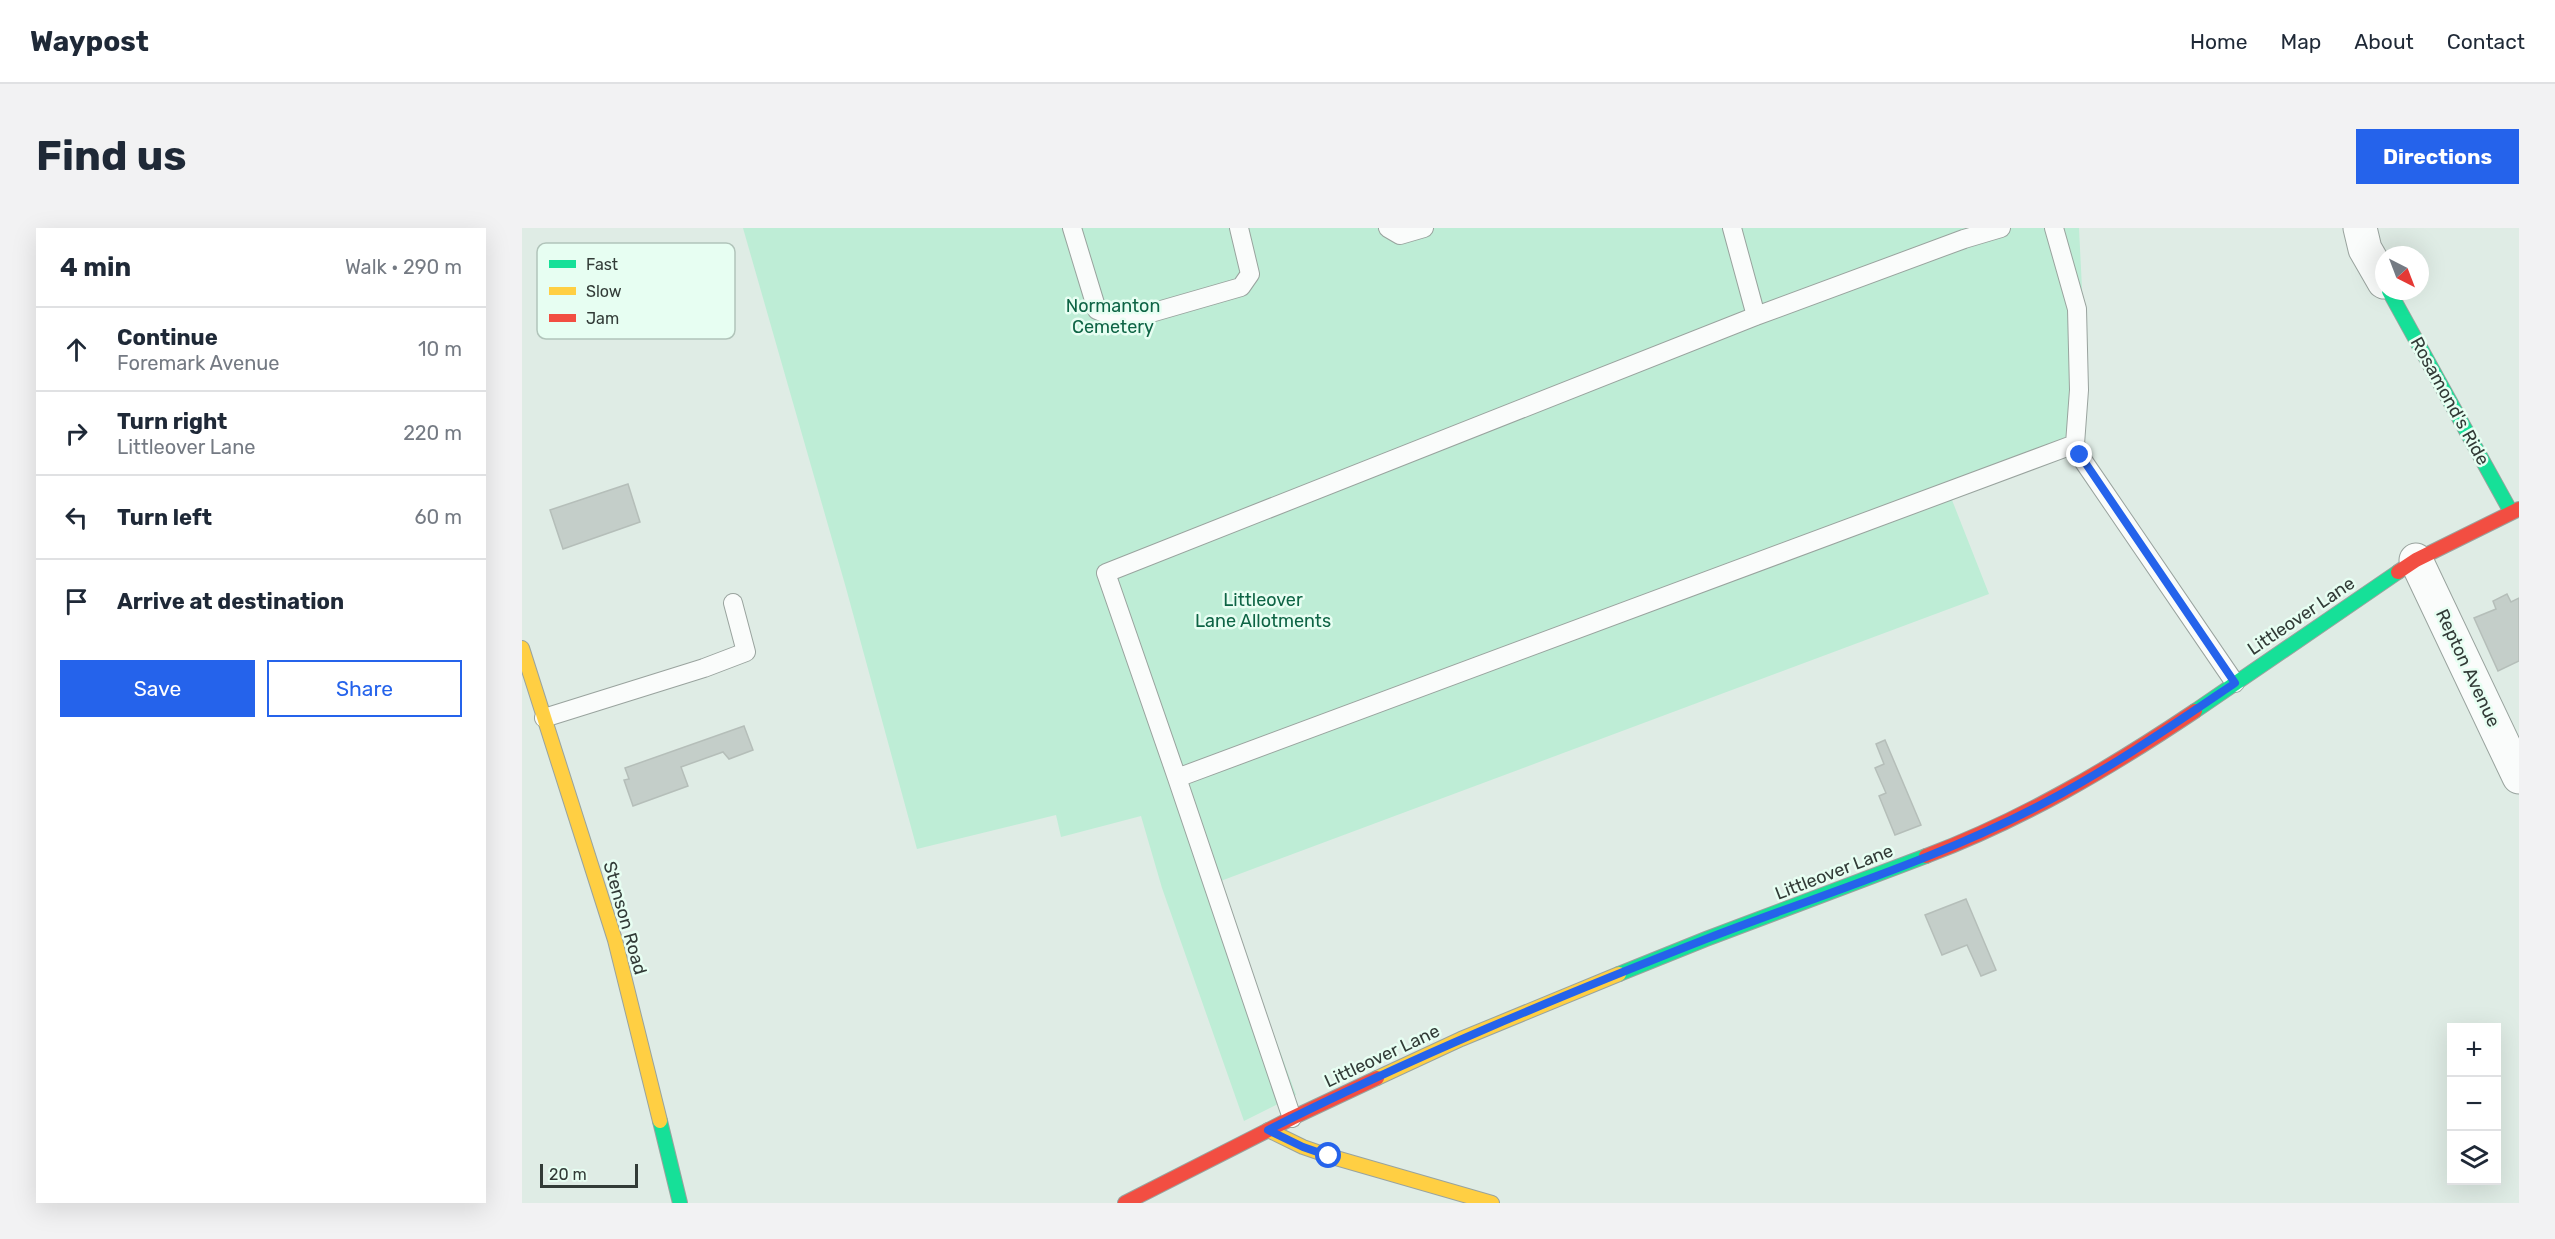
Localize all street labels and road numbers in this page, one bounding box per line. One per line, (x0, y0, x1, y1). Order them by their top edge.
street label: Rosamond's Ride (2406, 333, 2494, 469)
street label: Littleover Lane (2243, 572, 2359, 660)
street label: Repton Avenue (2431, 606, 2505, 730)
street label: Littleover Lane (1772, 839, 1896, 905)
street label: Stenson Road (598, 859, 652, 977)
street label: Littleover Lane (1321, 1020, 1443, 1092)

